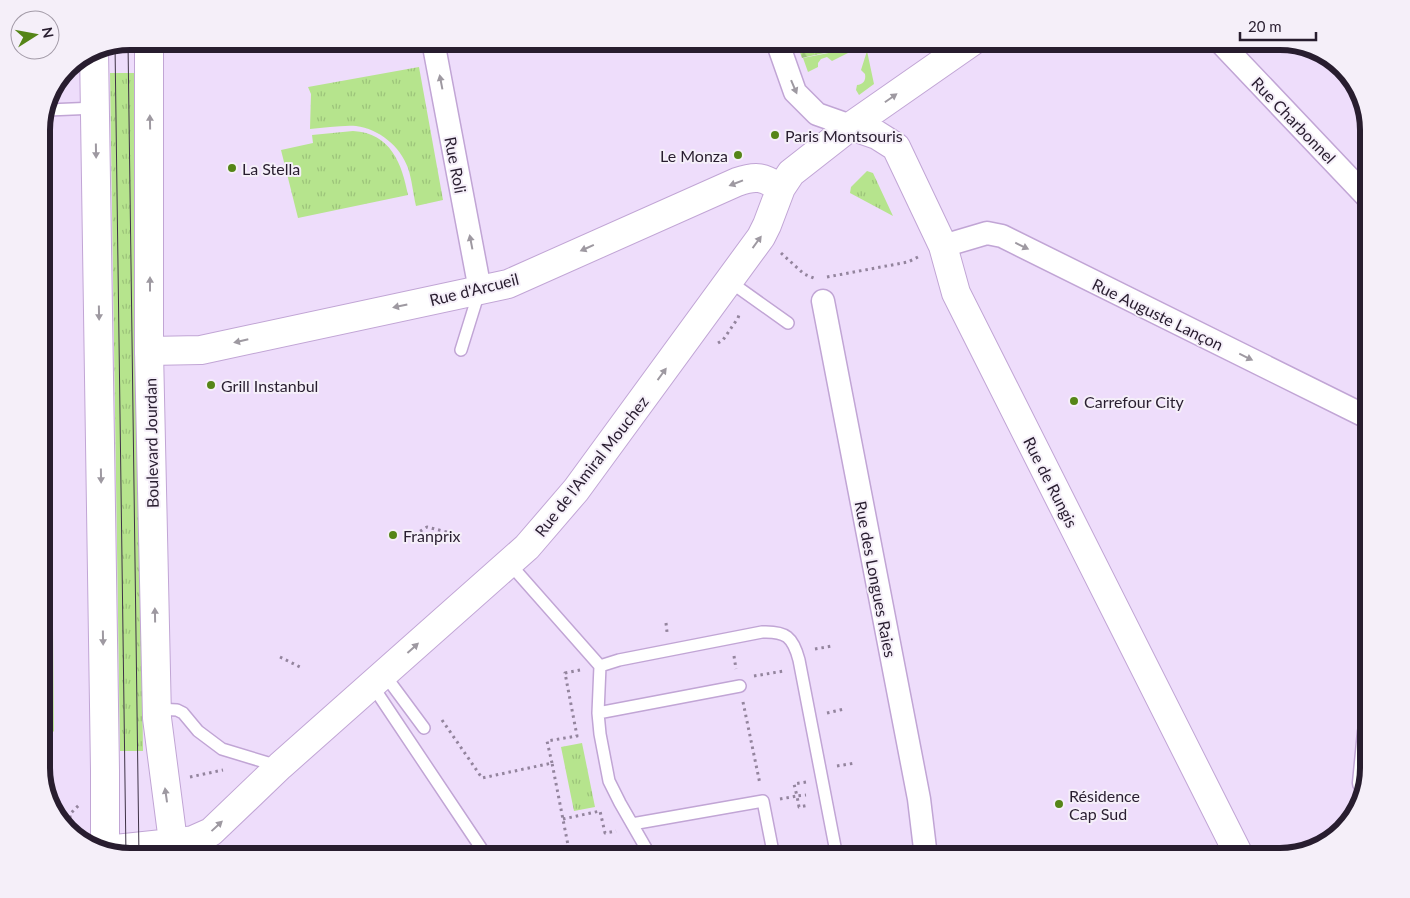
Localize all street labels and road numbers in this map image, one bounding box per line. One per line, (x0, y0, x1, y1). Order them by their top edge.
street label: Rue Charbonnel (1248, 73, 1340, 167)
street label: Rue Roli (441, 135, 471, 195)
street label: Rue d'Arcueil (427, 269, 521, 309)
street label: Rue Auguste Lançon (1089, 274, 1227, 354)
street label: Boulevard Jourdan (140, 378, 162, 508)
street label: Rue de l'Amiral Mouchez (530, 392, 652, 540)
street label: Rue de Rungis (1020, 433, 1082, 531)
street label: Rue des Longues Raies (852, 499, 901, 659)

